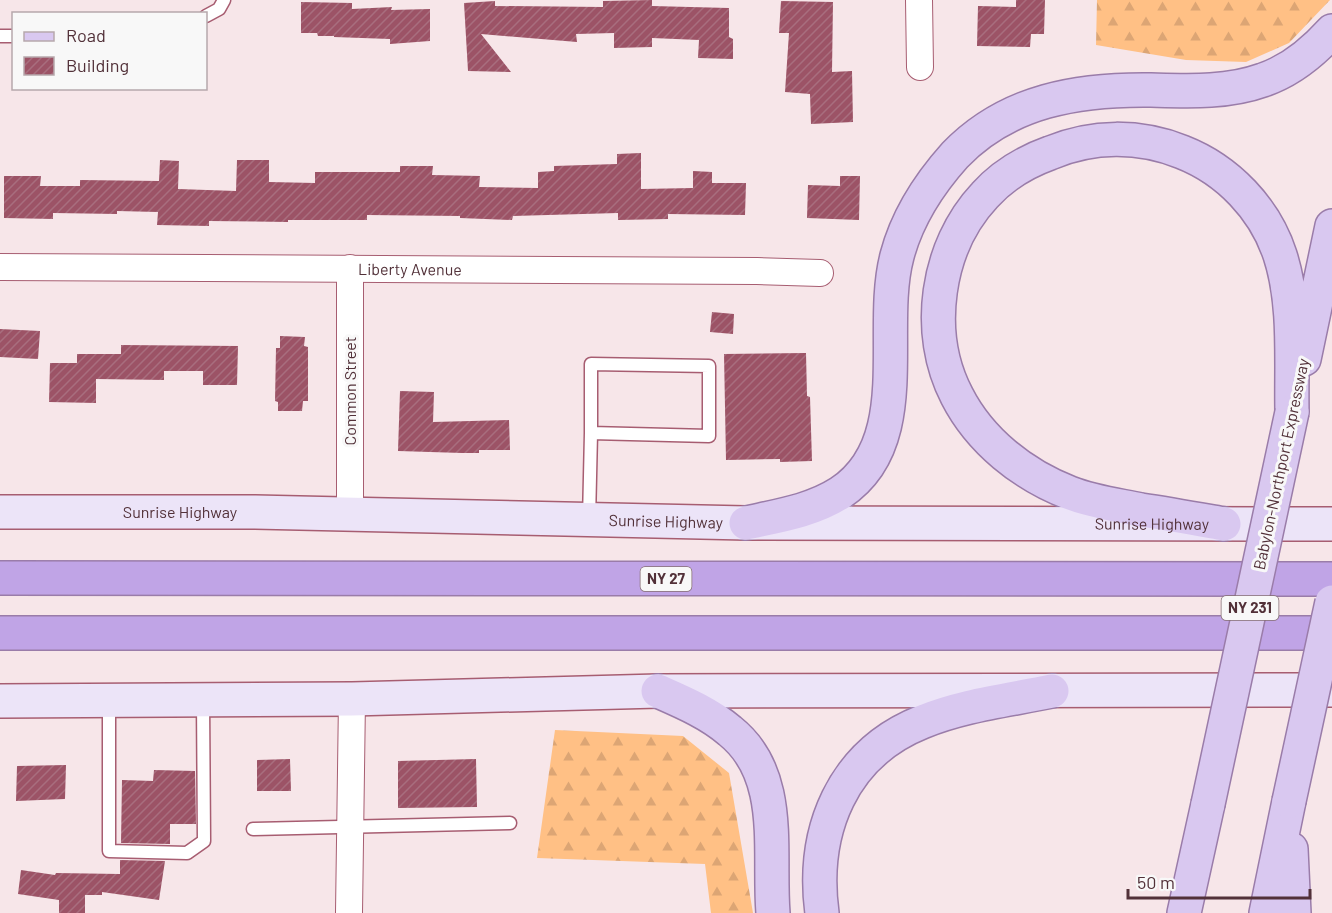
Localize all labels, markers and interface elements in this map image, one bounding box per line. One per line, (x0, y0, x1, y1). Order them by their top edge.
legend (12, 12, 207, 90)
text: Road (66, 24, 106, 46)
text: Building (66, 54, 129, 76)
street label: Liberty Avenue (358, 259, 462, 278)
street label: Common Street (340, 337, 359, 446)
street label: Babylon-Northport Expressway (1249, 356, 1312, 571)
street label: Sunrise Highway (123, 502, 238, 521)
street label: Sunrise Highway (609, 510, 724, 531)
street label: Sunrise Highway (1095, 514, 1210, 533)
road number: NY 27 (640, 567, 692, 591)
road number: NY 231 (1222, 596, 1278, 620)
scale bar (1128, 862, 1310, 900)
text: 50 m (1137, 871, 1175, 893)

